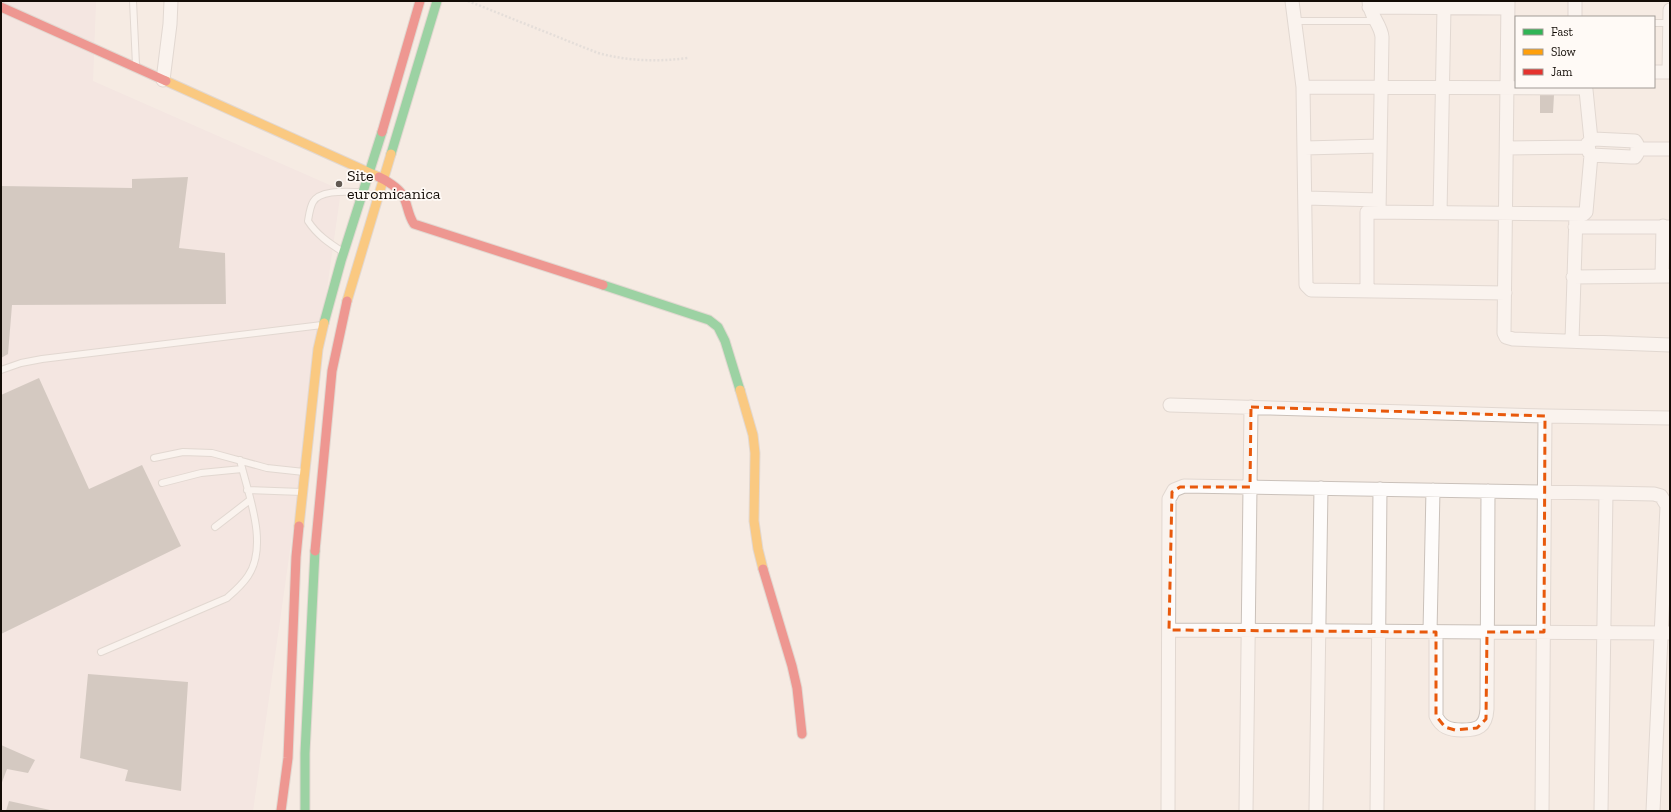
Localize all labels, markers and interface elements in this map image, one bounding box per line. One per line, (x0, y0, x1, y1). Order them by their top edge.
legend (1515, 16, 1655, 88)
text: Fast (1551, 25, 1574, 39)
text: Slow (1551, 45, 1577, 59)
text: Jam (1551, 65, 1573, 79)
place label: Site euromicanica (347, 166, 441, 203)
marker: Site euromicanica (334, 179, 344, 189)

